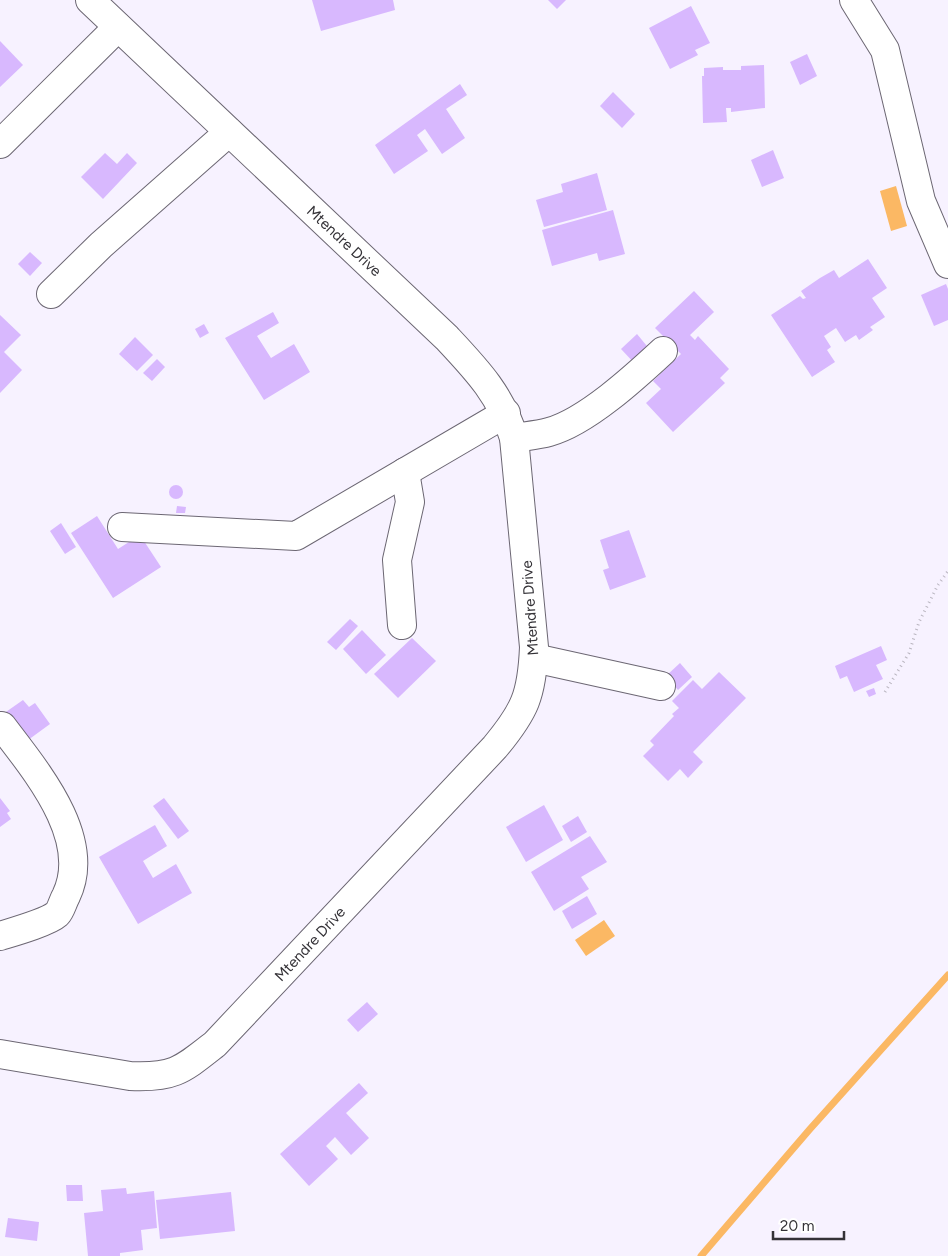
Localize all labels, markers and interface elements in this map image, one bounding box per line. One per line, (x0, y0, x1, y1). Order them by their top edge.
street label: Mtendre Drive (303, 202, 385, 280)
street label: Mtendre Drive (518, 560, 542, 656)
street label: Mtendre Drive (271, 903, 349, 985)
scale bar (773, 1208, 844, 1240)
text: 20 m (780, 1217, 814, 1235)

